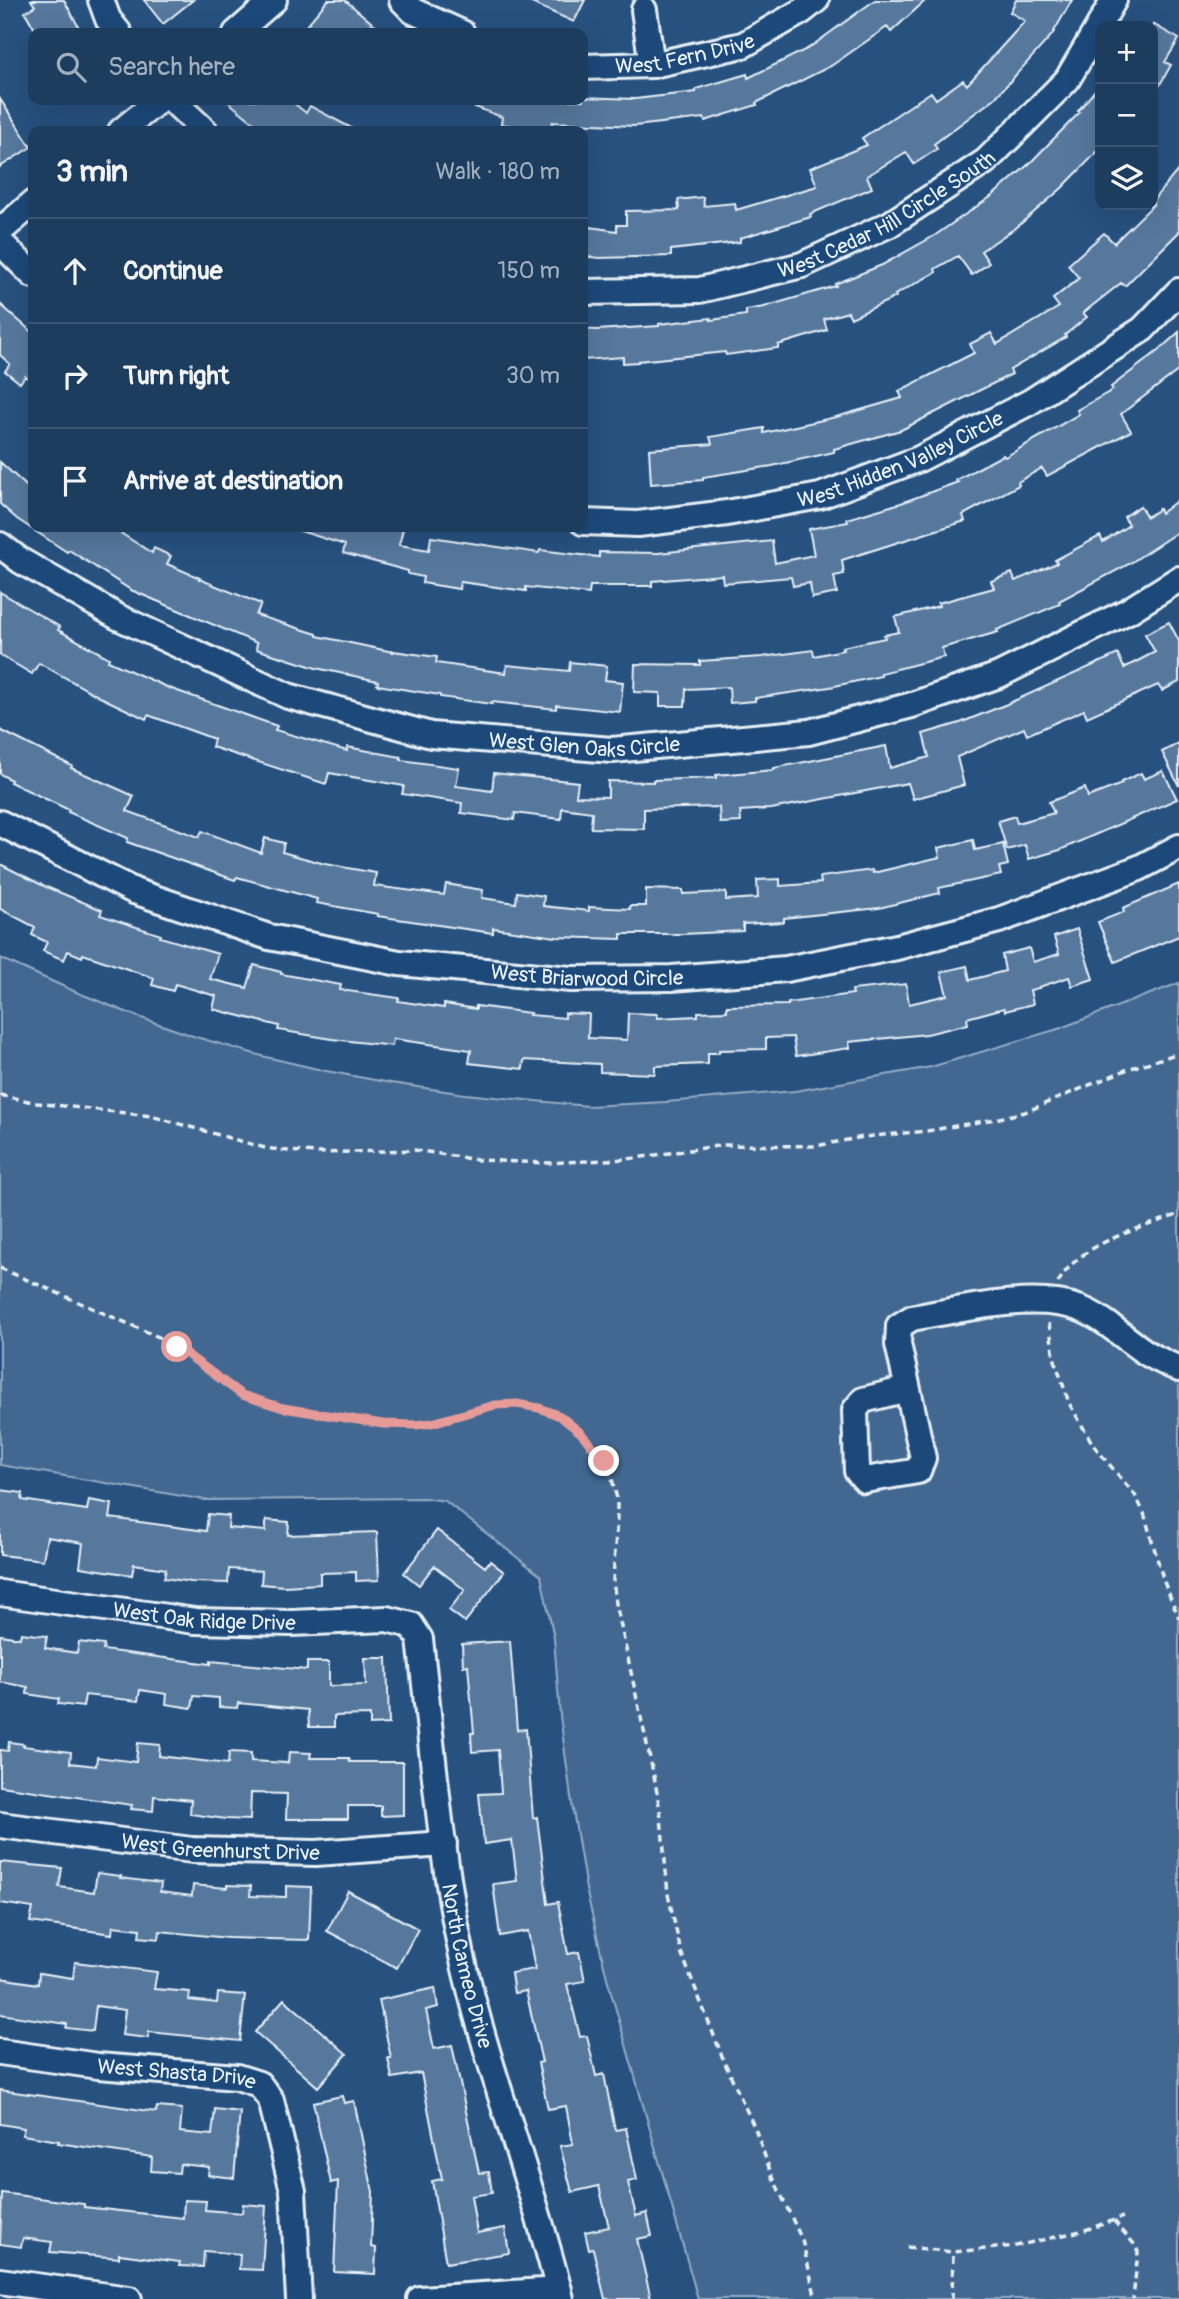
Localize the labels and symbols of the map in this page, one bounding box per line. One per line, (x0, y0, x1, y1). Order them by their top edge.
street label: West Fern Drive (615, 28, 761, 80)
street label: West Cedar Hill Circle South (775, 146, 1002, 284)
street label: West Hidden Valley Circle (795, 405, 1009, 514)
street label: West Glen Oaks Circle (488, 727, 682, 764)
street label: West Briarwood Circle (489, 959, 685, 993)
route start (161, 1331, 192, 1362)
route end (588, 1445, 619, 1476)
street label: West Oak Ridge Drive (111, 1596, 297, 1637)
street label: West Greenhurst Drive (120, 1828, 321, 1867)
street label: North Cameo Drive (435, 1882, 499, 2052)
street label: West Shasta Drive (96, 2053, 260, 2096)

